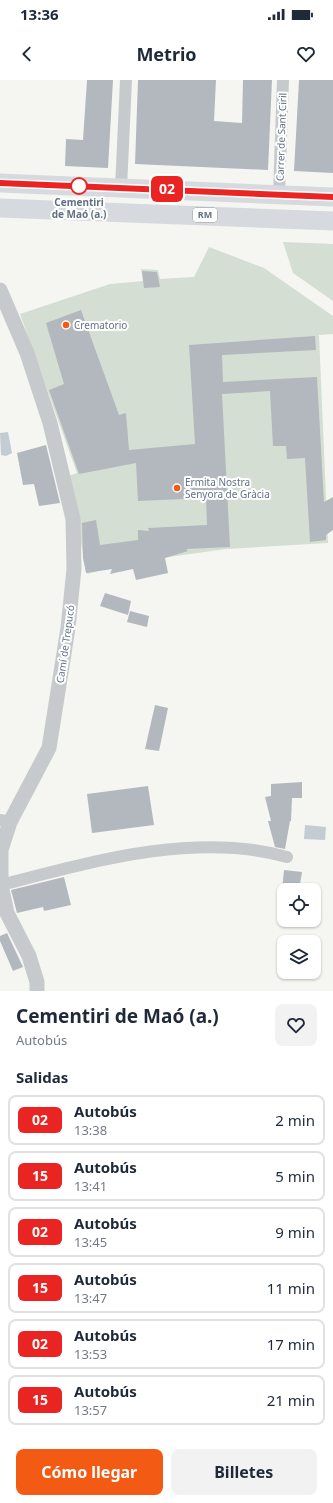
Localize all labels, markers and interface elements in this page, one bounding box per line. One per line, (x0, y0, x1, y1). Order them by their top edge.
text: 13:36 (20, 4, 59, 24)
text: Metrio (136, 42, 197, 66)
icon: back (16, 43, 38, 65)
icon: heart (295, 43, 317, 65)
street label: Carrer de Sant Ciril (272, 93, 290, 181)
line badge: 02 (149, 176, 185, 202)
marker: Cementiri de Maó (a.) (70, 177, 88, 195)
text: 02 (159, 179, 175, 198)
place label: Cementiri de Maó (a.) (52, 195, 106, 221)
road number: RM (193, 208, 217, 222)
place label: Crematorio (74, 318, 127, 332)
marker: Crematorio (61, 320, 71, 330)
place label: Ermita Nostra Senyora de Gràcia (185, 475, 270, 501)
marker: Ermita Nostra Senyora de Gràcia (172, 483, 182, 493)
street label: Camí de Trepucó (53, 604, 77, 684)
map controls (277, 883, 321, 979)
button: locate (277, 883, 321, 927)
button: layers (277, 935, 321, 979)
text: Cementiri de Maó (a.) (16, 1003, 219, 1029)
button: heart (275, 1004, 317, 1046)
text: Autobús (16, 1031, 67, 1049)
text: Salidas (16, 1067, 68, 1087)
text: Autobús (74, 1101, 137, 1121)
text: 02 (32, 1110, 48, 1129)
text: 2 min (275, 1110, 315, 1130)
text: 13:38 (74, 1121, 107, 1139)
text: Autobús (74, 1157, 137, 1177)
text: 15 (32, 1166, 48, 1185)
text: 5 min (275, 1166, 315, 1186)
text: 13:41 (74, 1177, 107, 1195)
text: Autobús (74, 1213, 137, 1233)
text: 02 (32, 1222, 48, 1241)
text: 9 min (275, 1222, 315, 1242)
text: 13:45 (74, 1233, 107, 1251)
text: Autobús (74, 1269, 137, 1289)
text: 15 (32, 1278, 48, 1297)
text: 11 min (267, 1278, 315, 1298)
text: 13:47 (74, 1289, 107, 1307)
text: Autobús (74, 1325, 137, 1345)
text: 02 (32, 1334, 48, 1353)
text: 17 min (267, 1334, 315, 1354)
text: 13:53 (74, 1345, 107, 1363)
text: Autobús (74, 1381, 137, 1401)
text: 15 (32, 1390, 48, 1409)
text: 21 min (267, 1390, 315, 1410)
text: 13:57 (74, 1401, 107, 1419)
button: Cómo llegar (16, 1449, 163, 1495)
button: Billetes (171, 1449, 317, 1495)

